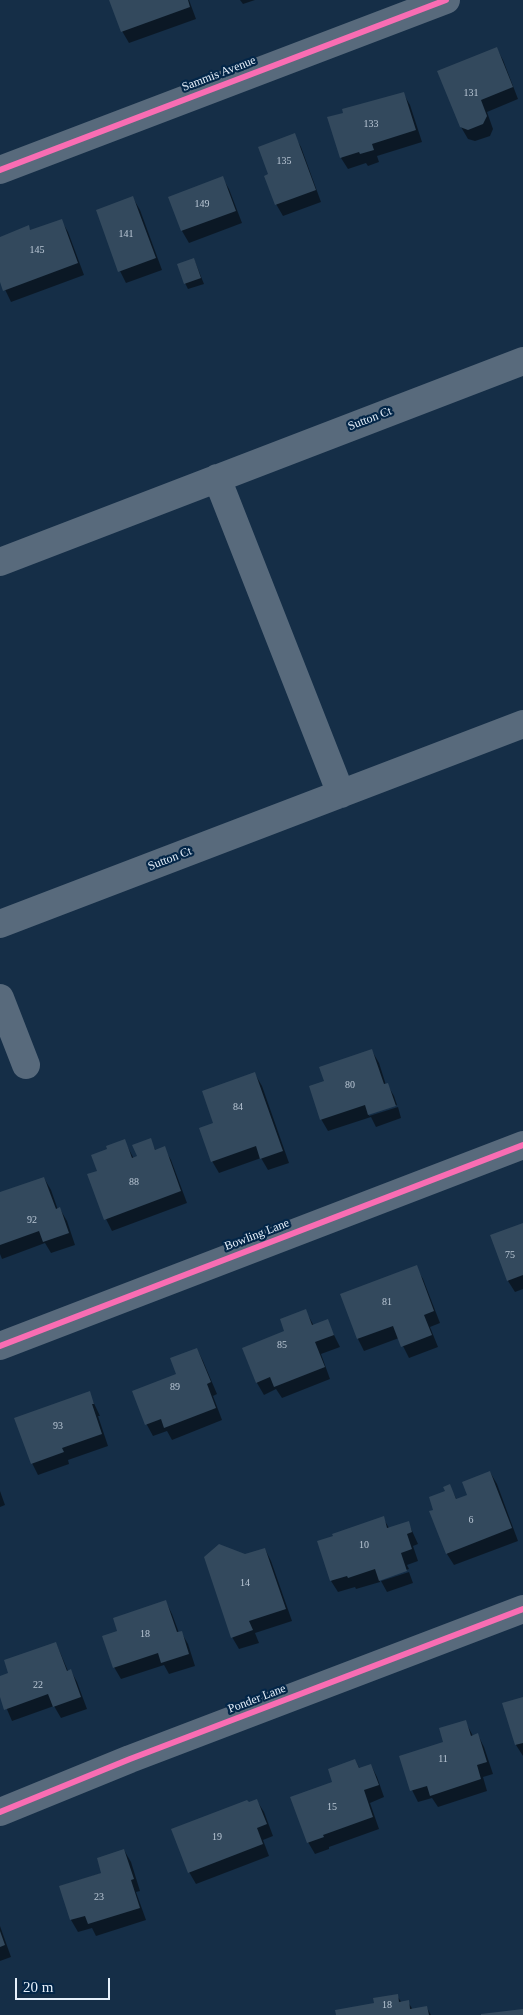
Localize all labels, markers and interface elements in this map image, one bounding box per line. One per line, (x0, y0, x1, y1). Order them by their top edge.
street label: Sammis Avenue (180, 53, 258, 95)
house number: 131 (464, 87, 478, 99)
house number: 133 (364, 118, 378, 130)
house number: 135 (276, 155, 292, 167)
house number: 149 (194, 198, 210, 210)
house number: 141 (118, 228, 134, 240)
house number: 145 (30, 244, 44, 256)
street label: Sutton Ct (346, 404, 394, 434)
street label: Sutton Ct (146, 844, 194, 874)
house number: 80 (345, 1079, 355, 1091)
house number: 84 (233, 1101, 243, 1113)
house number: 88 (129, 1176, 139, 1188)
house number: 92 (27, 1214, 37, 1226)
street label: Bowling Lane (223, 1216, 291, 1254)
house number: 75 (505, 1249, 515, 1261)
house number: 81 (382, 1296, 392, 1308)
house number: 85 (277, 1339, 287, 1351)
house number: 89 (170, 1381, 180, 1393)
house number: 93 (53, 1420, 63, 1432)
house number: 6 (468, 1514, 474, 1526)
house number: 10 (359, 1539, 369, 1551)
house number: 14 (240, 1577, 250, 1589)
house number: 18 (140, 1628, 150, 1640)
house number: 22 (33, 1679, 43, 1691)
street label: Ponder Lane (226, 1681, 288, 1717)
house number: 11 (438, 1753, 448, 1765)
house number: 15 (327, 1801, 337, 1813)
house number: 19 (212, 1831, 222, 1843)
house number: 23 (94, 1891, 104, 1903)
scale bar (18, 1968, 112, 2000)
text: 20 m (23, 1979, 53, 1995)
house number: 18 (382, 1999, 392, 2011)

